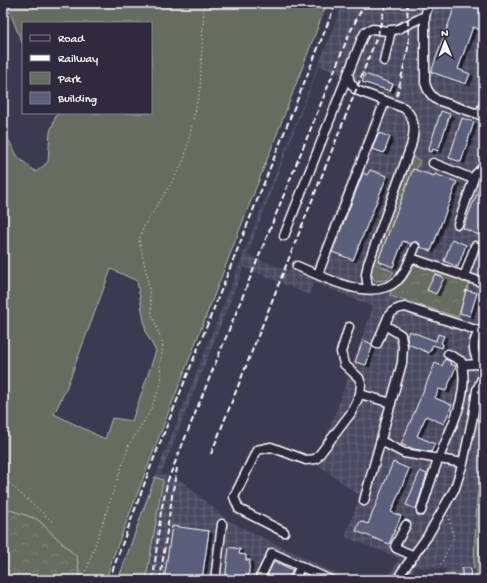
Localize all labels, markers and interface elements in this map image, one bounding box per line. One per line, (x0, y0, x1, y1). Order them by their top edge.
legend (22, 22, 152, 114)
north arrow (425, 22, 465, 62)
text: N (441, 28, 449, 40)
text: Road (58, 33, 85, 47)
text: Railway (58, 53, 98, 67)
text: Park (57, 73, 83, 87)
text: Building (57, 93, 97, 107)

